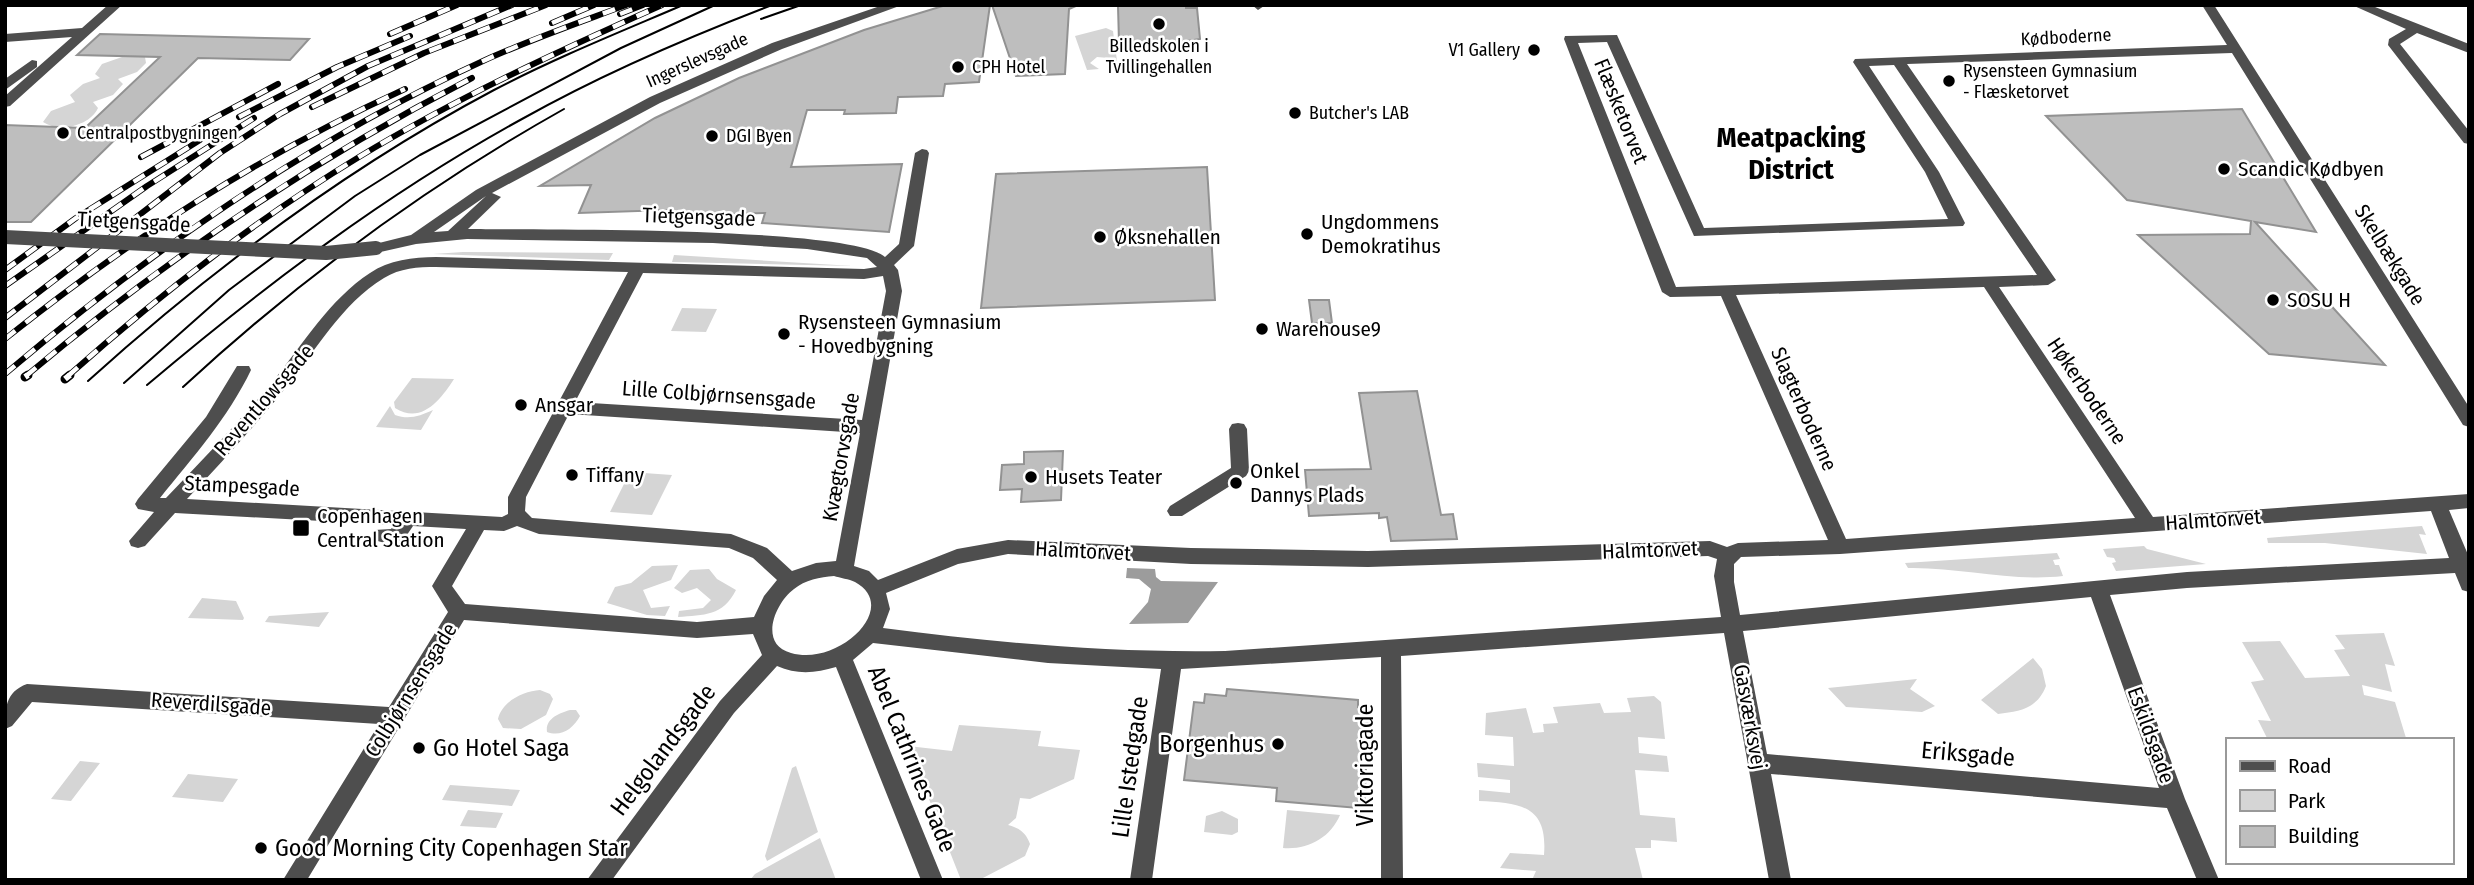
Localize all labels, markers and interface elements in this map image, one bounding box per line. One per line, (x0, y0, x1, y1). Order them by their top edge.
marker: Billedskolen i Tvillingehallen (1151, 16, 1167, 32)
street label: Kødboderne (2020, 24, 2112, 50)
street label: Ingerslevsgade (643, 28, 752, 92)
place label: Billedskolen i Tvillingehallen (1106, 35, 1212, 78)
place label: V1 Gallery (1448, 39, 1520, 61)
marker: V1 Gallery (1526, 42, 1542, 58)
street label: Flæsketorvet (1588, 55, 1654, 167)
place label: CPH Hotel (972, 56, 1046, 78)
marker: CPH Hotel (950, 59, 966, 75)
place label: Rysensteen Gymnasium - Flæsketorvet (1963, 60, 2137, 103)
marker: Rysensteen Gymnasium - Flæsketorvet (1941, 73, 1957, 89)
place label: Butcher's LAB (1309, 102, 1409, 124)
marker: Butcher's LAB (1287, 105, 1303, 121)
district label: Meatpacking District (1716, 121, 1866, 186)
place label: Centralpostbygningen (77, 122, 238, 144)
marker: Centralpostbygningen (55, 125, 71, 141)
place label: DGI Byen (726, 125, 792, 147)
marker: DGI Byen (704, 128, 720, 144)
place label: Scandic Kødbyen (2238, 156, 2384, 182)
marker: Scandic Kødbyen (2216, 161, 2232, 177)
street label: Skelbækgade (2349, 200, 2431, 310)
street label: Tietgensgade (642, 202, 756, 232)
street label: Tietgensgade (77, 206, 191, 238)
place label: Ungdommens Demokratihus (1321, 209, 1441, 259)
place label: Øksnehallen (1114, 224, 1221, 250)
marker: Ungdommens Demokratihus (1299, 226, 1315, 242)
marker: Øksnehallen (1092, 229, 1108, 245)
place label: SOSU H (2287, 287, 2351, 313)
marker: SOSU H (2265, 292, 2281, 308)
place label: Rysensteen Gymnasium - Hovedbygning (798, 309, 1002, 359)
place label: Warehouse9 (1276, 316, 1381, 342)
marker: Warehouse9 (1254, 321, 1270, 337)
marker: Rysensteen Gymnasium - Hovedbygning (776, 326, 792, 342)
street label: Høkerboderne (2042, 332, 2132, 450)
street label: Reventlowsgade (208, 339, 320, 461)
street label: Slagterboderne (1765, 343, 1843, 475)
street label: Lille Colbjørnsensgade (621, 375, 817, 415)
street label: Kvægtorvsgade (817, 390, 865, 524)
place label: Ansgar (535, 392, 594, 418)
marker: Ansgar (513, 397, 529, 413)
place label: Onkel Dannys Plads (1250, 458, 1364, 508)
place label: Tiffany (586, 462, 645, 488)
place label: Husets Teater (1045, 464, 1163, 490)
marker: Tiffany (564, 467, 580, 483)
marker: Husets Teater (1023, 469, 1039, 485)
street label: Stampesgade (184, 470, 300, 502)
marker: Onkel Dannys Plads (1228, 475, 1244, 491)
place label: Copenhagen Central Station (317, 503, 445, 553)
street label: Halmtorvet (2164, 504, 2262, 536)
marker: Copenhagen Central Station (291, 518, 311, 538)
street label: Halmtorvet (1602, 535, 1699, 565)
street label: Halmtorvet (1034, 536, 1132, 566)
street label: Colbjørnsensgade (359, 618, 463, 762)
street label: Abel Cathrines Gade (862, 662, 962, 856)
street label: Gasværksvej (1728, 662, 1772, 772)
street label: Helgolandsgade (604, 679, 722, 821)
street label: Eskildsgade (2122, 683, 2180, 787)
street label: Reverdilsgade (150, 687, 272, 721)
street label: Lille Istedgade (1106, 694, 1154, 840)
street label: Viktoriagade (1351, 704, 1379, 826)
place label: Borgenhus (1159, 730, 1264, 758)
place label: Go Hotel Saga (433, 734, 570, 762)
marker: Borgenhus (1270, 736, 1286, 752)
street label: Eriksgade (1920, 736, 2016, 772)
legend (2226, 738, 2453, 864)
marker: Go Hotel Saga (411, 740, 427, 756)
text: Road (2288, 753, 2332, 779)
text: Park (2288, 788, 2326, 814)
text: Building (2288, 823, 2359, 849)
place label: Good Morning City Copenhagen Star (275, 834, 628, 862)
marker: Good Morning City Copenhagen Star (253, 840, 269, 856)

